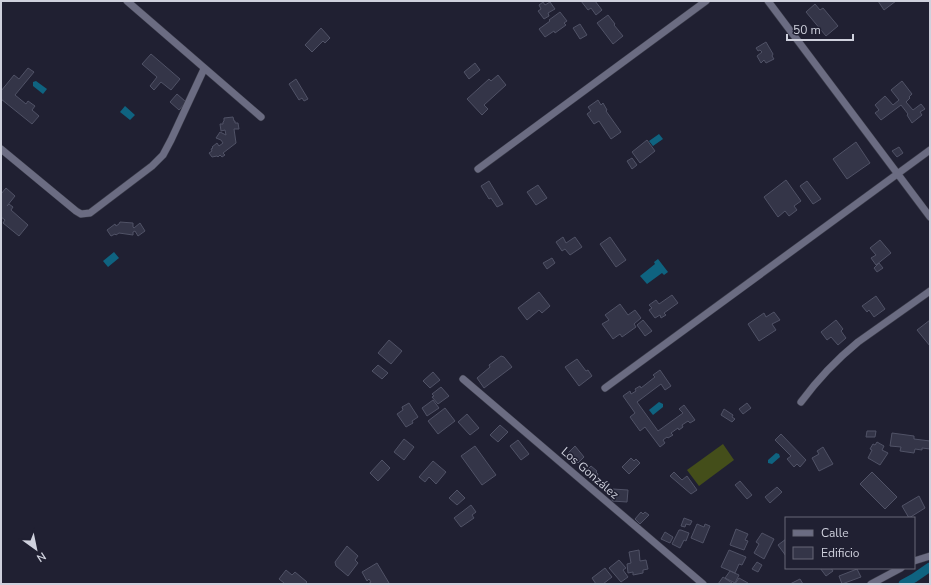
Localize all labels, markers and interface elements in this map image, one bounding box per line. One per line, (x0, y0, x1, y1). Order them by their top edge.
scale bar (787, 16, 853, 42)
text: 50 m (793, 22, 821, 38)
street label: Los González (558, 444, 623, 503)
legend (785, 517, 915, 569)
text: Calle (821, 525, 849, 541)
north arrow (16, 529, 56, 569)
text: Edificio (821, 545, 860, 561)
text: N (34, 548, 49, 565)

